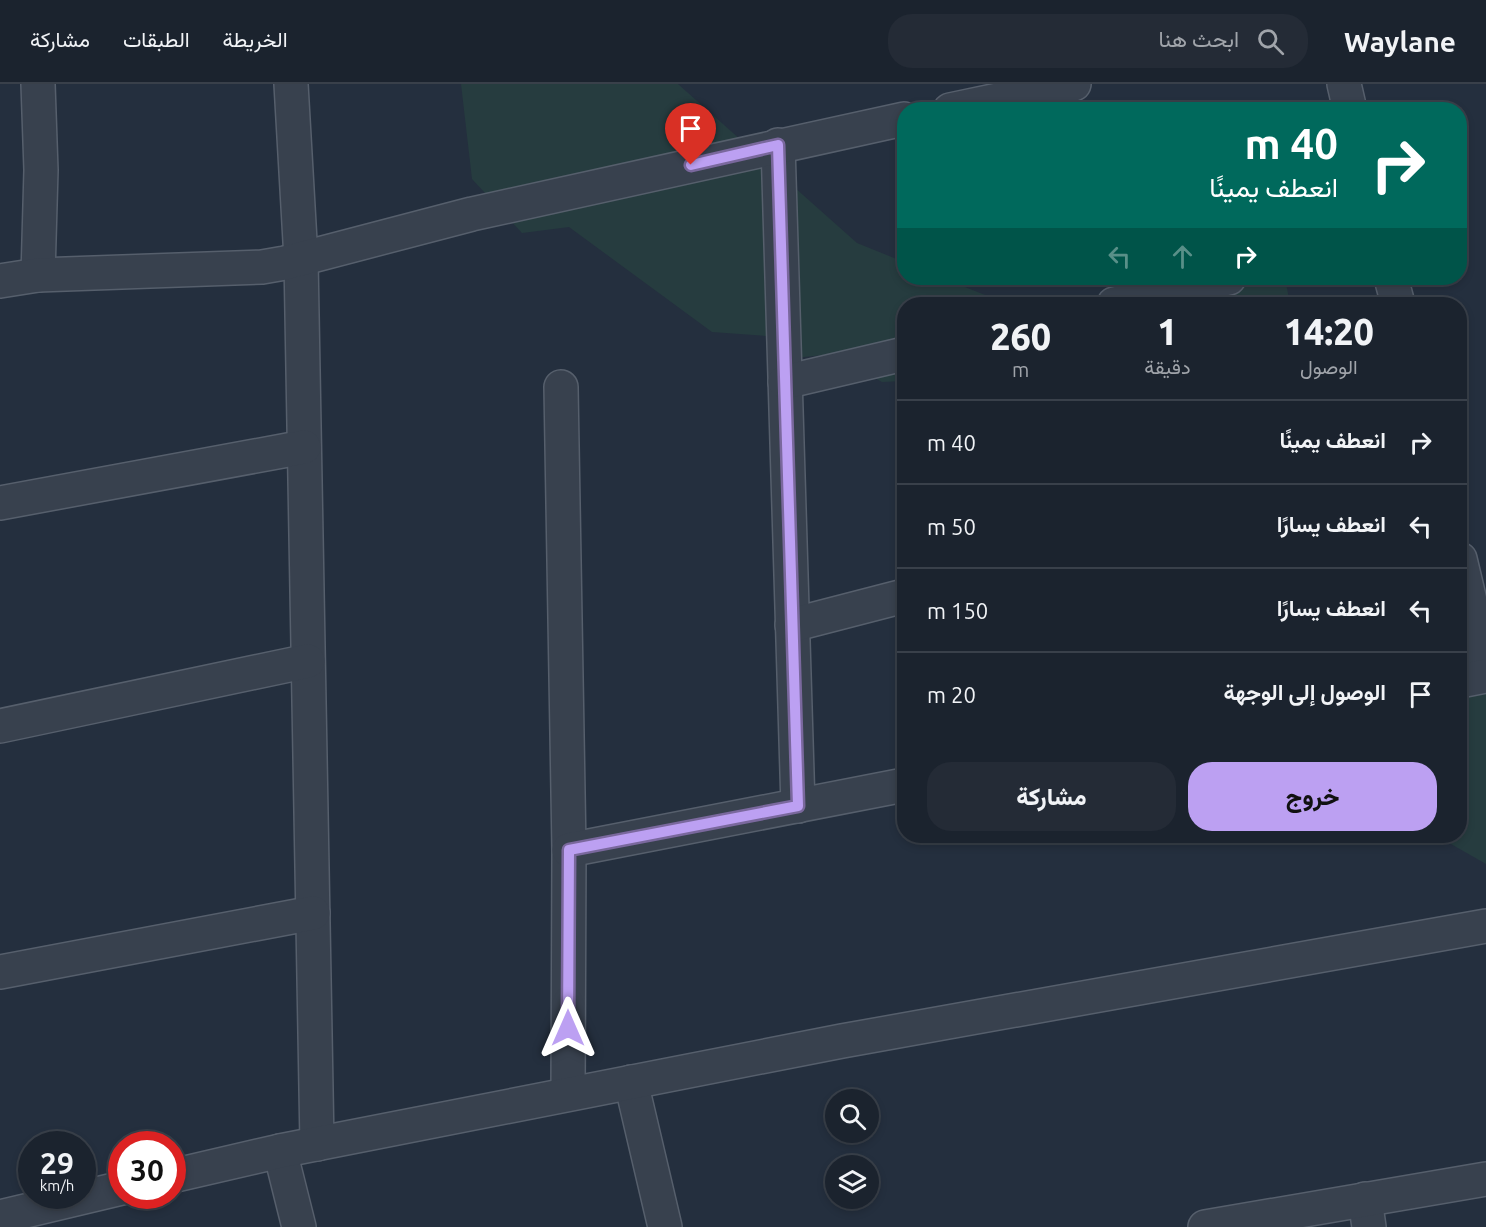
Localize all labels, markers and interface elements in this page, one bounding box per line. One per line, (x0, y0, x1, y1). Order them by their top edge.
search box (888, 14, 1308, 68)
icon: search (1254, 25, 1287, 58)
text: ابحث هنا (1158, 26, 1239, 51)
text: Waylane (1344, 26, 1456, 57)
text: مشاركة (30, 27, 90, 51)
text: الطبقات (123, 27, 190, 51)
text: الخريطة (223, 27, 288, 51)
pin (665, 103, 716, 165)
icon: arrive (674, 112, 707, 145)
text: 40 m (1244, 120, 1338, 167)
icon: right (1359, 126, 1437, 204)
text: انعطف يمينًا (1209, 172, 1338, 202)
icon: left (1103, 240, 1136, 273)
icon: ahead (1166, 240, 1199, 273)
icon: right (1229, 240, 1262, 273)
text: 1 (1157, 311, 1178, 352)
text: 14:20 (1284, 311, 1374, 352)
text: 260 (990, 316, 1051, 357)
text: دقيقة (1144, 355, 1191, 378)
text: الوصول (1300, 355, 1358, 378)
text: m (1012, 358, 1029, 381)
icon: right (1404, 426, 1437, 459)
text: انعطف يمينًا (1279, 427, 1386, 452)
text: 40 m (927, 430, 976, 455)
icon: left (1404, 510, 1437, 543)
text: انعطف يسارًا (1277, 511, 1386, 536)
text: 50 m (927, 514, 976, 539)
icon: left (1404, 594, 1437, 627)
text: انعطف يسارًا (1277, 595, 1386, 620)
text: 150 m (927, 598, 988, 623)
icon: arrive (1404, 678, 1437, 711)
text: الوصول إلى الوجهة (1223, 679, 1386, 704)
text: 20 m (927, 682, 976, 707)
button: مشاركة (927, 762, 1176, 831)
button: خروج (1188, 762, 1437, 831)
position arrow (536, 996, 600, 1060)
map controls (825, 1089, 879, 1209)
button: search (825, 1089, 879, 1143)
speed limit sign: 30 (108, 1131, 186, 1209)
text: 29 (40, 1146, 74, 1180)
button: layers (825, 1155, 879, 1209)
text: km/h (40, 1177, 74, 1194)

